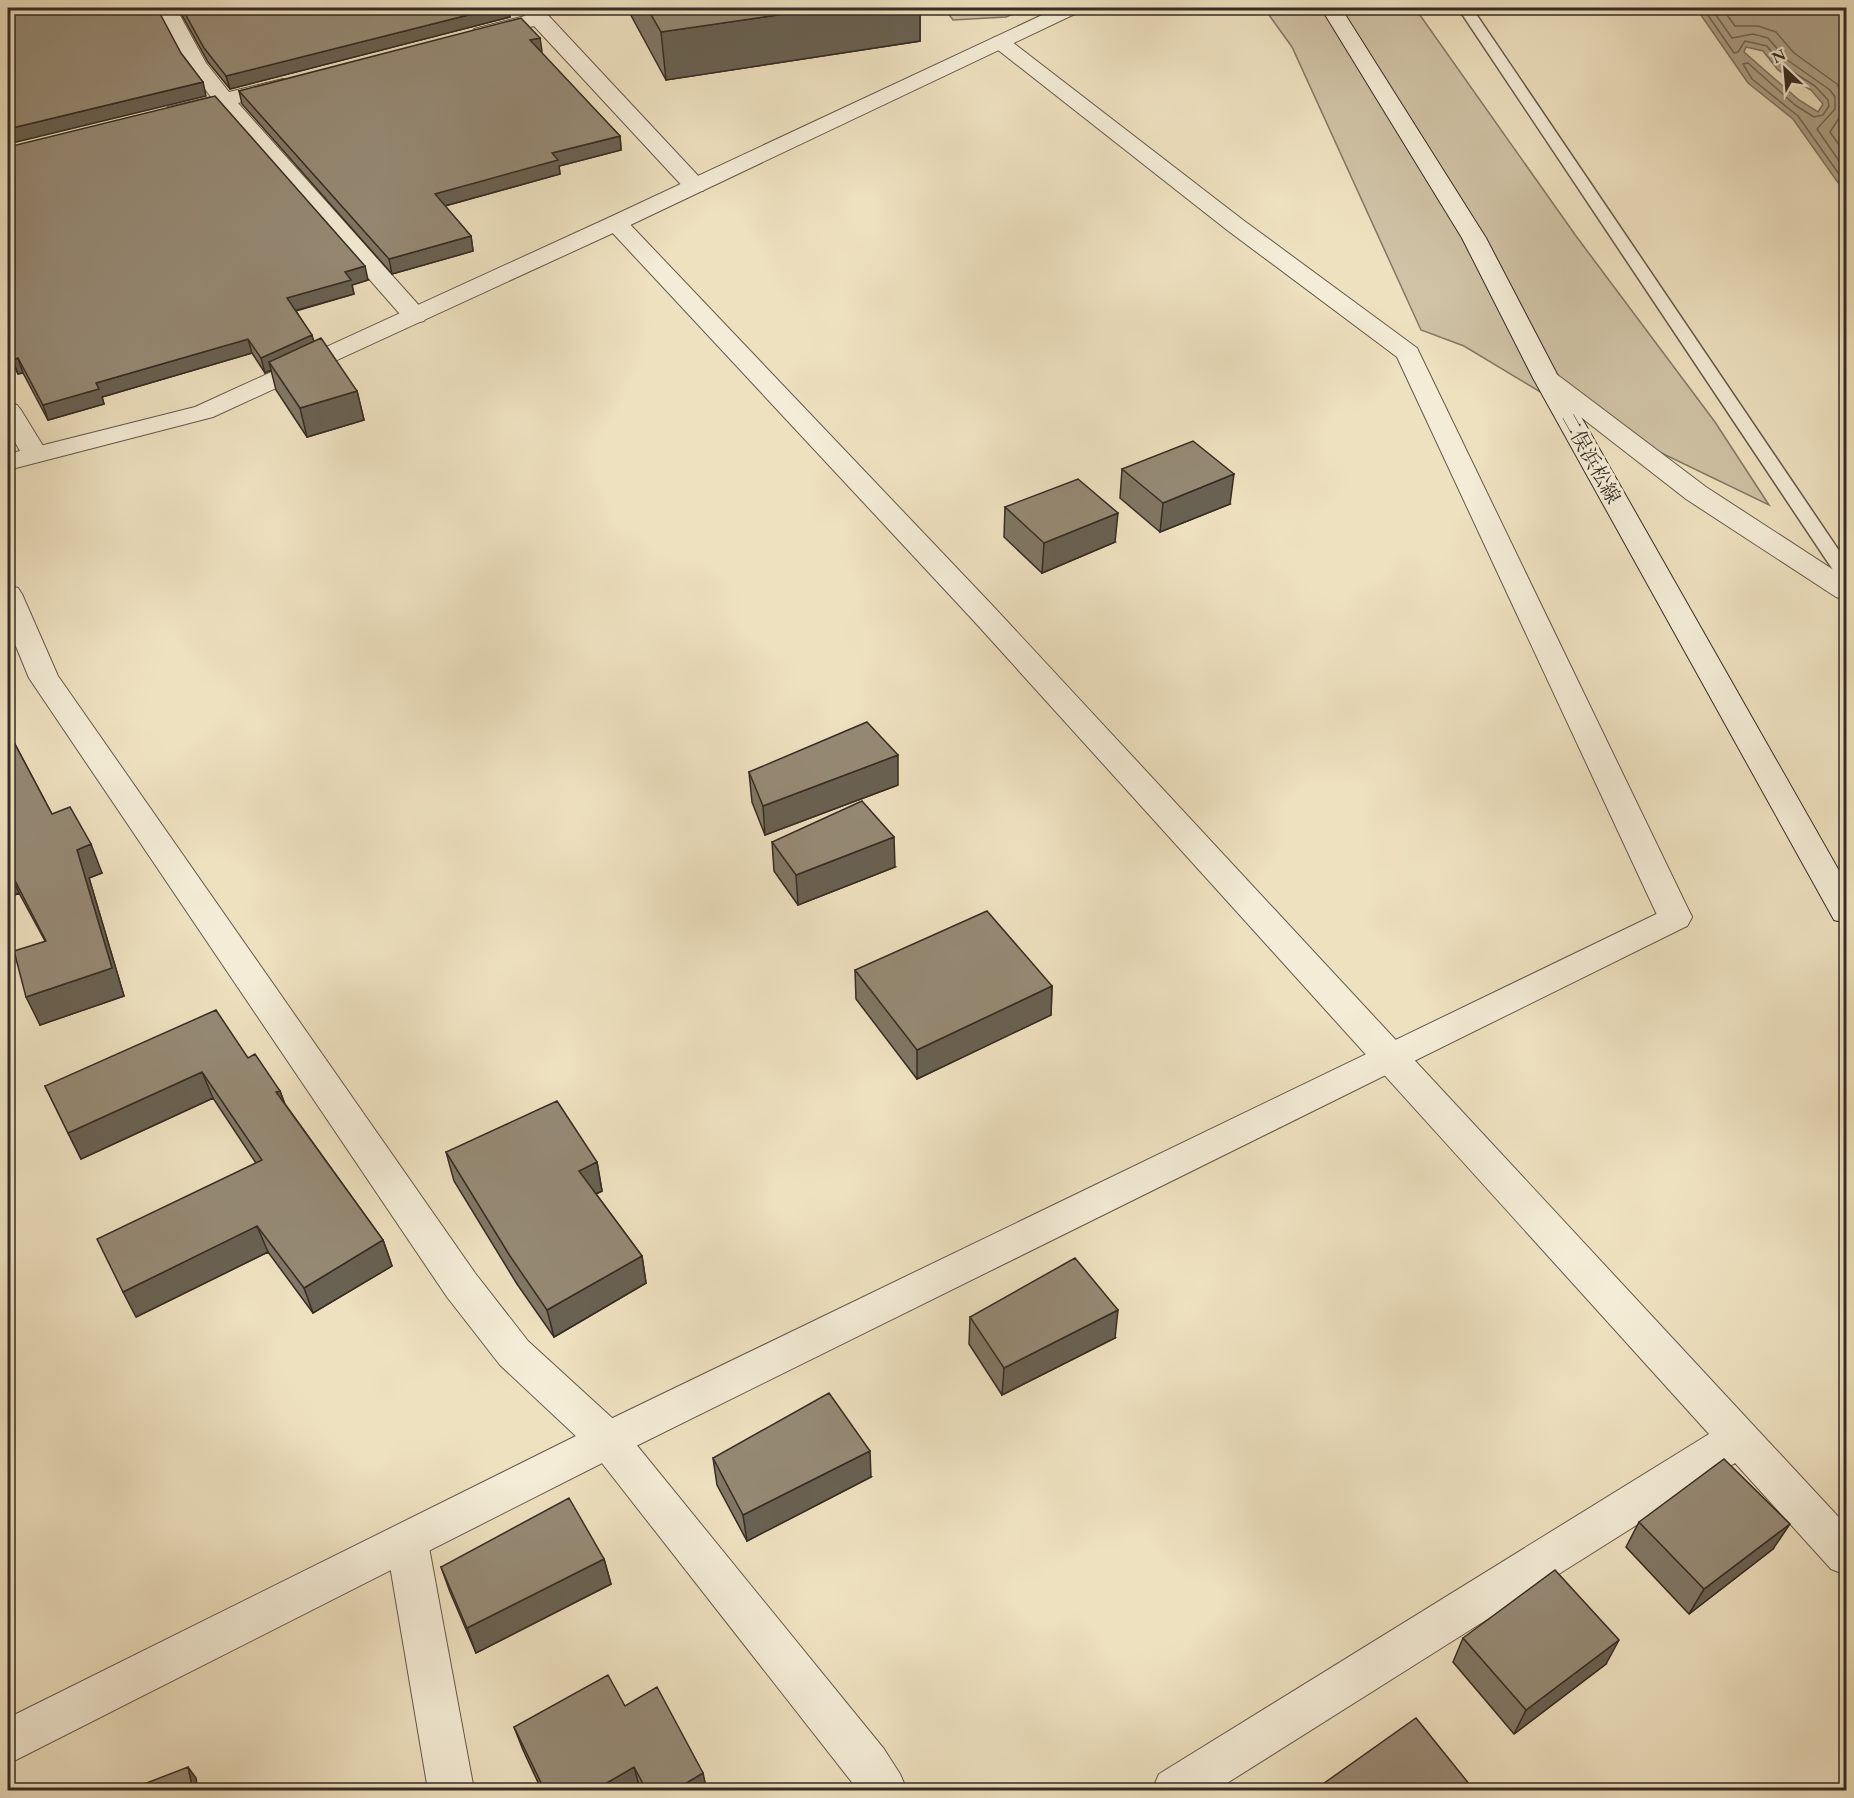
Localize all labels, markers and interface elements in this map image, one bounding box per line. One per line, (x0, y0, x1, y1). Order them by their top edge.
north arrow (1755, 39, 1815, 99)
text: N (1768, 44, 1789, 68)
street label: 二俣浜松線 (1555, 408, 1627, 508)

